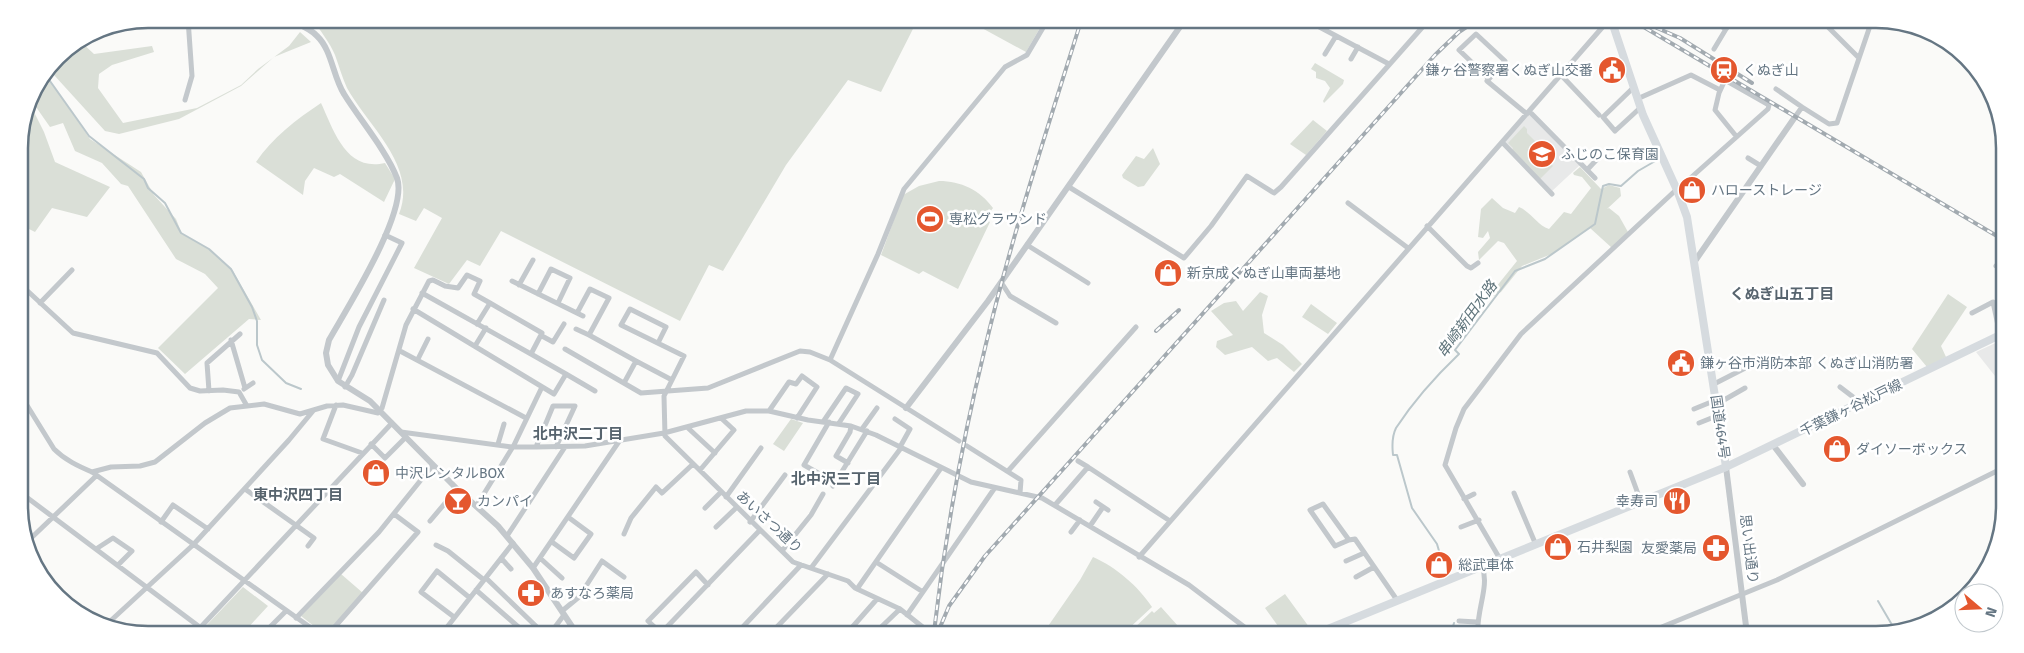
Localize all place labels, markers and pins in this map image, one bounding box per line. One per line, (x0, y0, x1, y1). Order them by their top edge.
public building icon: 鎌ヶ谷警察署くぬぎ山交番 (1597, 55, 1627, 85)
station icon: くぬぎ山 (1709, 55, 1739, 85)
place label: 鎌ヶ谷警察署くぬぎ山交番 (1425, 62, 1593, 79)
place label: くぬぎ山 (1743, 62, 1799, 79)
school or university icon: ふじのこ保育園 (1527, 139, 1557, 169)
place label: ふじのこ保育園 (1561, 146, 1659, 163)
shop icon: ハローストレージ (1677, 175, 1707, 205)
place label: ハローストレージ (1711, 182, 1822, 199)
sports icon: 専松グラウンド (915, 204, 945, 234)
place label: 専松グラウンド (949, 211, 1047, 228)
shop icon: 新京成くぬぎ山車両基地 (1153, 258, 1183, 288)
place label: 新京成くぬぎ山車両基地 (1187, 265, 1341, 282)
public building icon: 鎌ヶ谷市消防本部 くぬぎ山消防署 (1666, 348, 1696, 378)
place label: 鎌ヶ谷市消防本部 くぬぎ山消防署 (1700, 355, 1913, 372)
shop icon: ダイソーボックス (1822, 434, 1852, 464)
place label: ダイソーボックス (1856, 441, 1968, 458)
shop icon: 中沢レンタルBOX (361, 458, 391, 488)
place label: 中沢レンタルBOX (395, 465, 505, 482)
bar icon: カンパイ (443, 486, 473, 516)
restaurant icon: 幸寿司 (1662, 486, 1692, 516)
place label: カンパイ (477, 493, 533, 510)
place label: 幸寿司 (1616, 493, 1658, 510)
shop icon: 石井梨園 (1543, 532, 1573, 562)
pharmacy icon: 友愛薬局 (1701, 533, 1731, 563)
place label: 石井梨園 (1577, 539, 1633, 556)
place label: 友愛薬局 (1641, 540, 1697, 557)
shop icon: 総武車体 (1424, 550, 1454, 580)
place label: 総武車体 (1458, 557, 1514, 574)
pharmacy icon: あすなろ薬局 (516, 578, 546, 608)
place label: あすなろ薬局 (550, 585, 634, 602)

